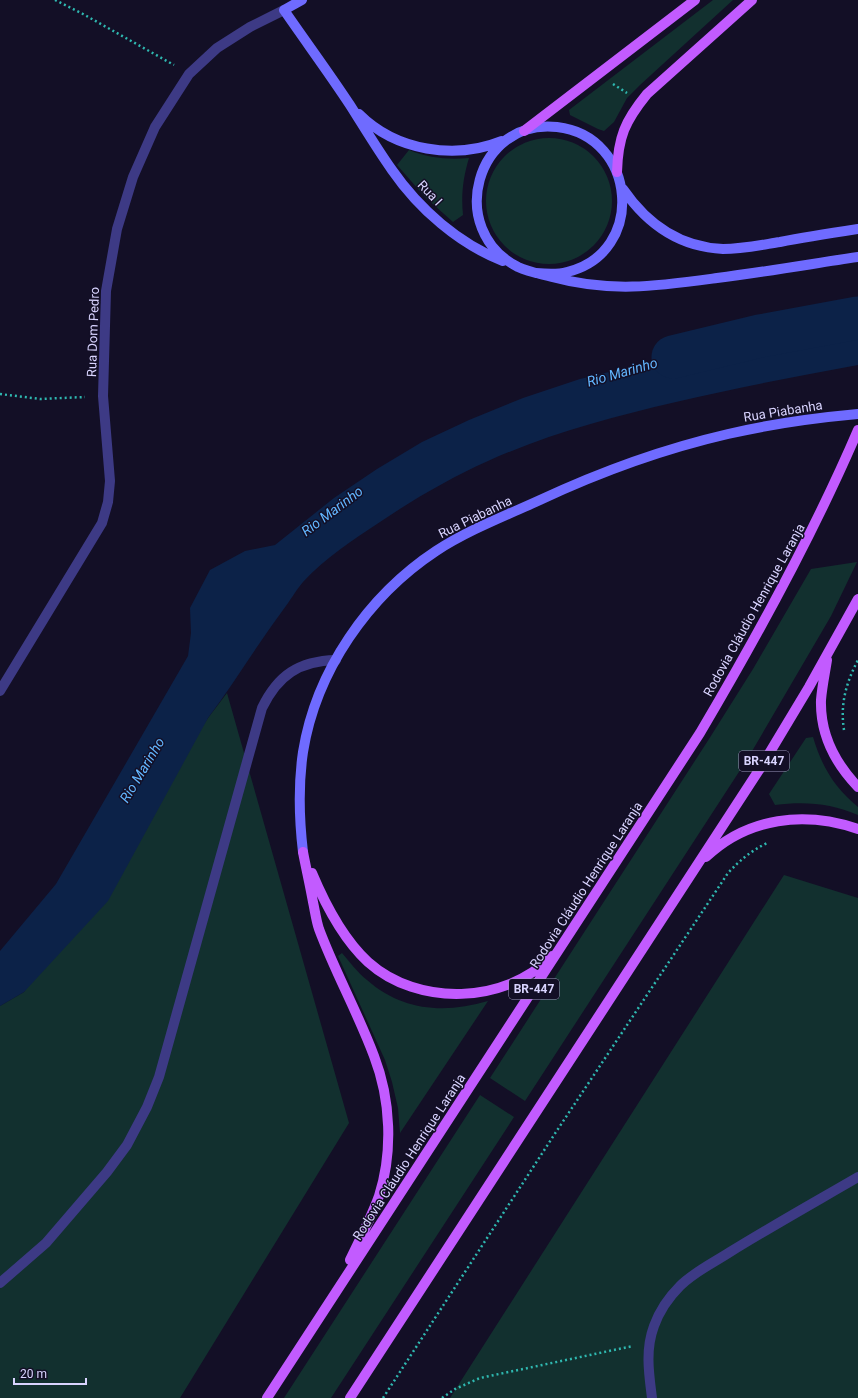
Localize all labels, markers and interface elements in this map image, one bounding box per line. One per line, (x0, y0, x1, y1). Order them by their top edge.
street label: Rua I (415, 177, 445, 209)
street label: Rua Dom Pedro (84, 287, 102, 377)
water label: Rio Marinho (585, 354, 659, 390)
street label: Rua Piabanha (742, 397, 824, 425)
water label: Rio Marinho (298, 483, 366, 539)
street label: Rua Piabanha (436, 493, 514, 541)
street label: Rodovia Cláudio Henrique Laranja (700, 521, 808, 699)
water label: Rio Marinho (116, 735, 168, 805)
road number: BR-447 (739, 751, 789, 771)
street label: Rodovia Cláudio Henrique Laranja (527, 799, 645, 971)
road number: BR-447 (509, 979, 559, 999)
street label: Rodovia Cláudio Henrique Laranja (350, 1071, 468, 1243)
scale bar (14, 1360, 86, 1386)
text: 20 m (20, 1367, 47, 1381)

